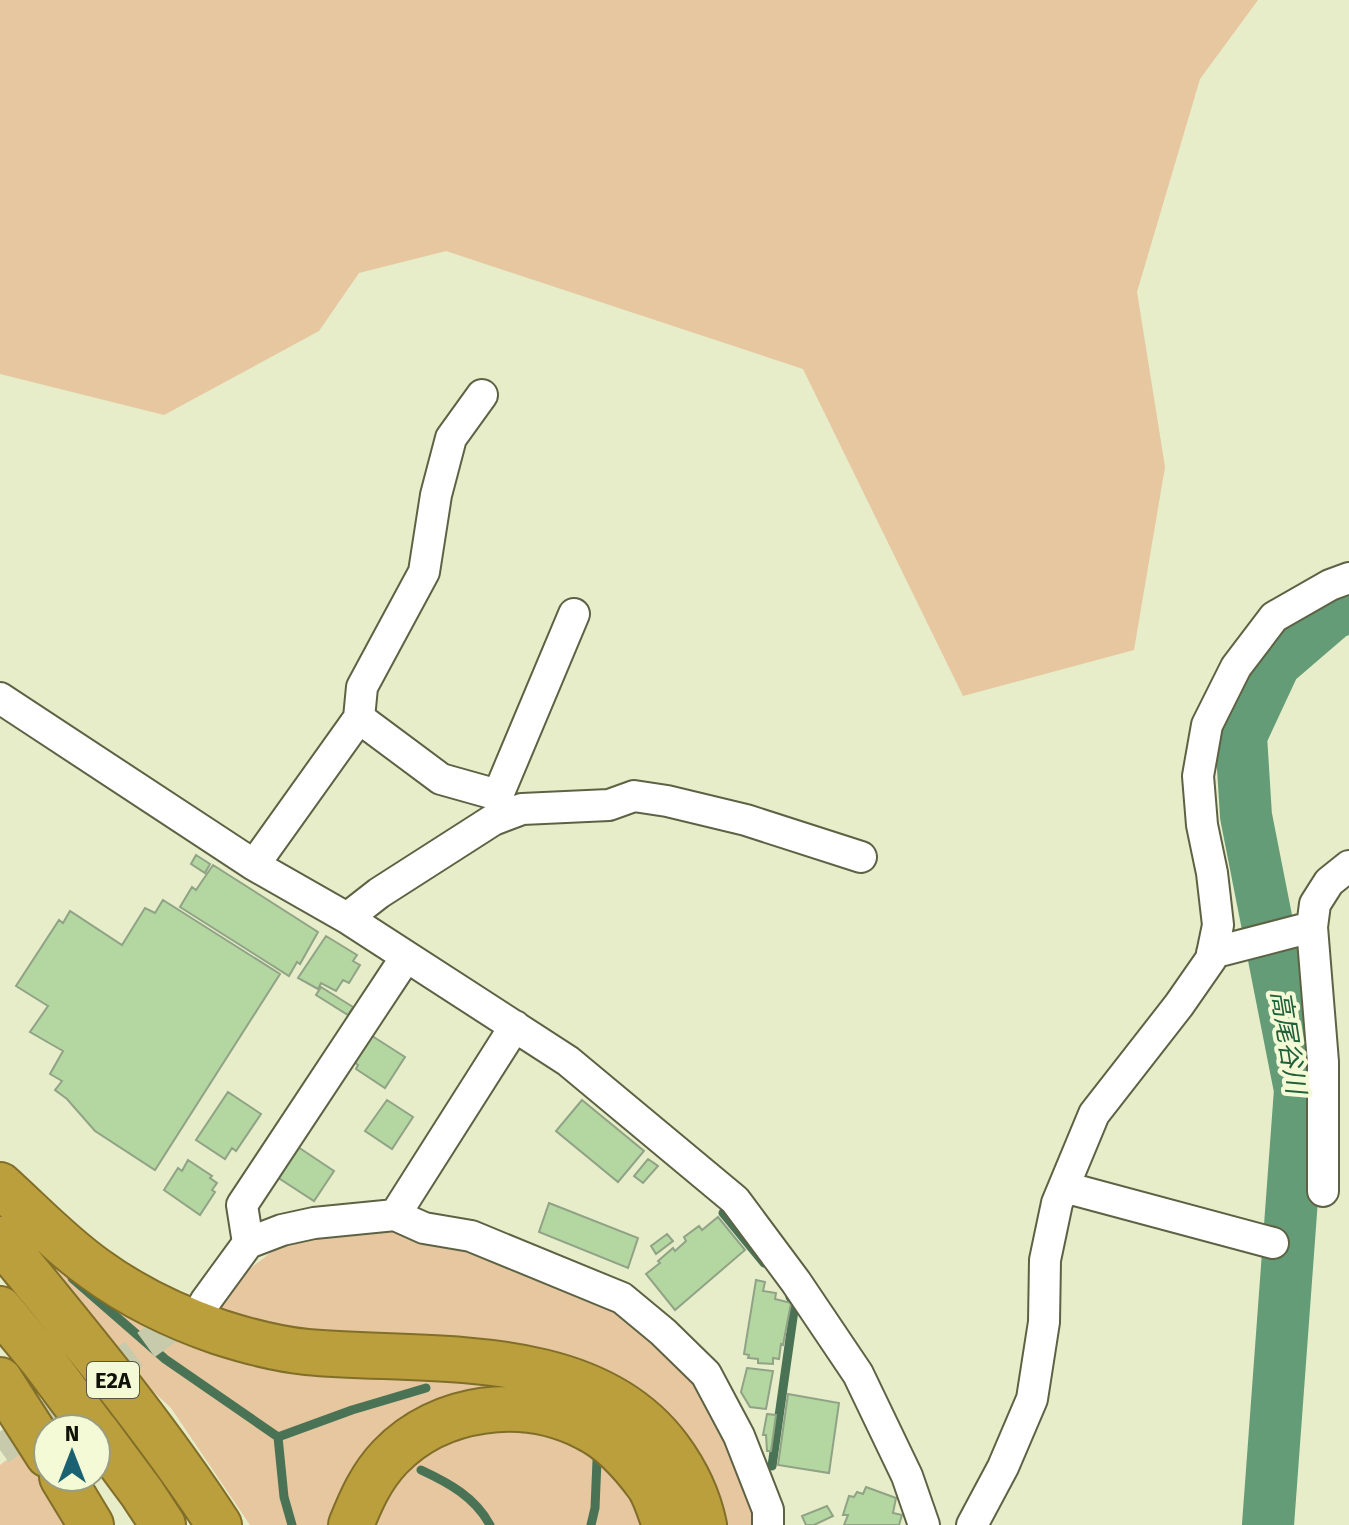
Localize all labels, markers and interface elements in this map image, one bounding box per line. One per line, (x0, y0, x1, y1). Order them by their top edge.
water label: 高尾谷川 (1265, 988, 1312, 1099)
road number: E2A (87, 1362, 139, 1398)
north arrow (32, 1413, 112, 1493)
text: N (65, 1420, 79, 1447)

